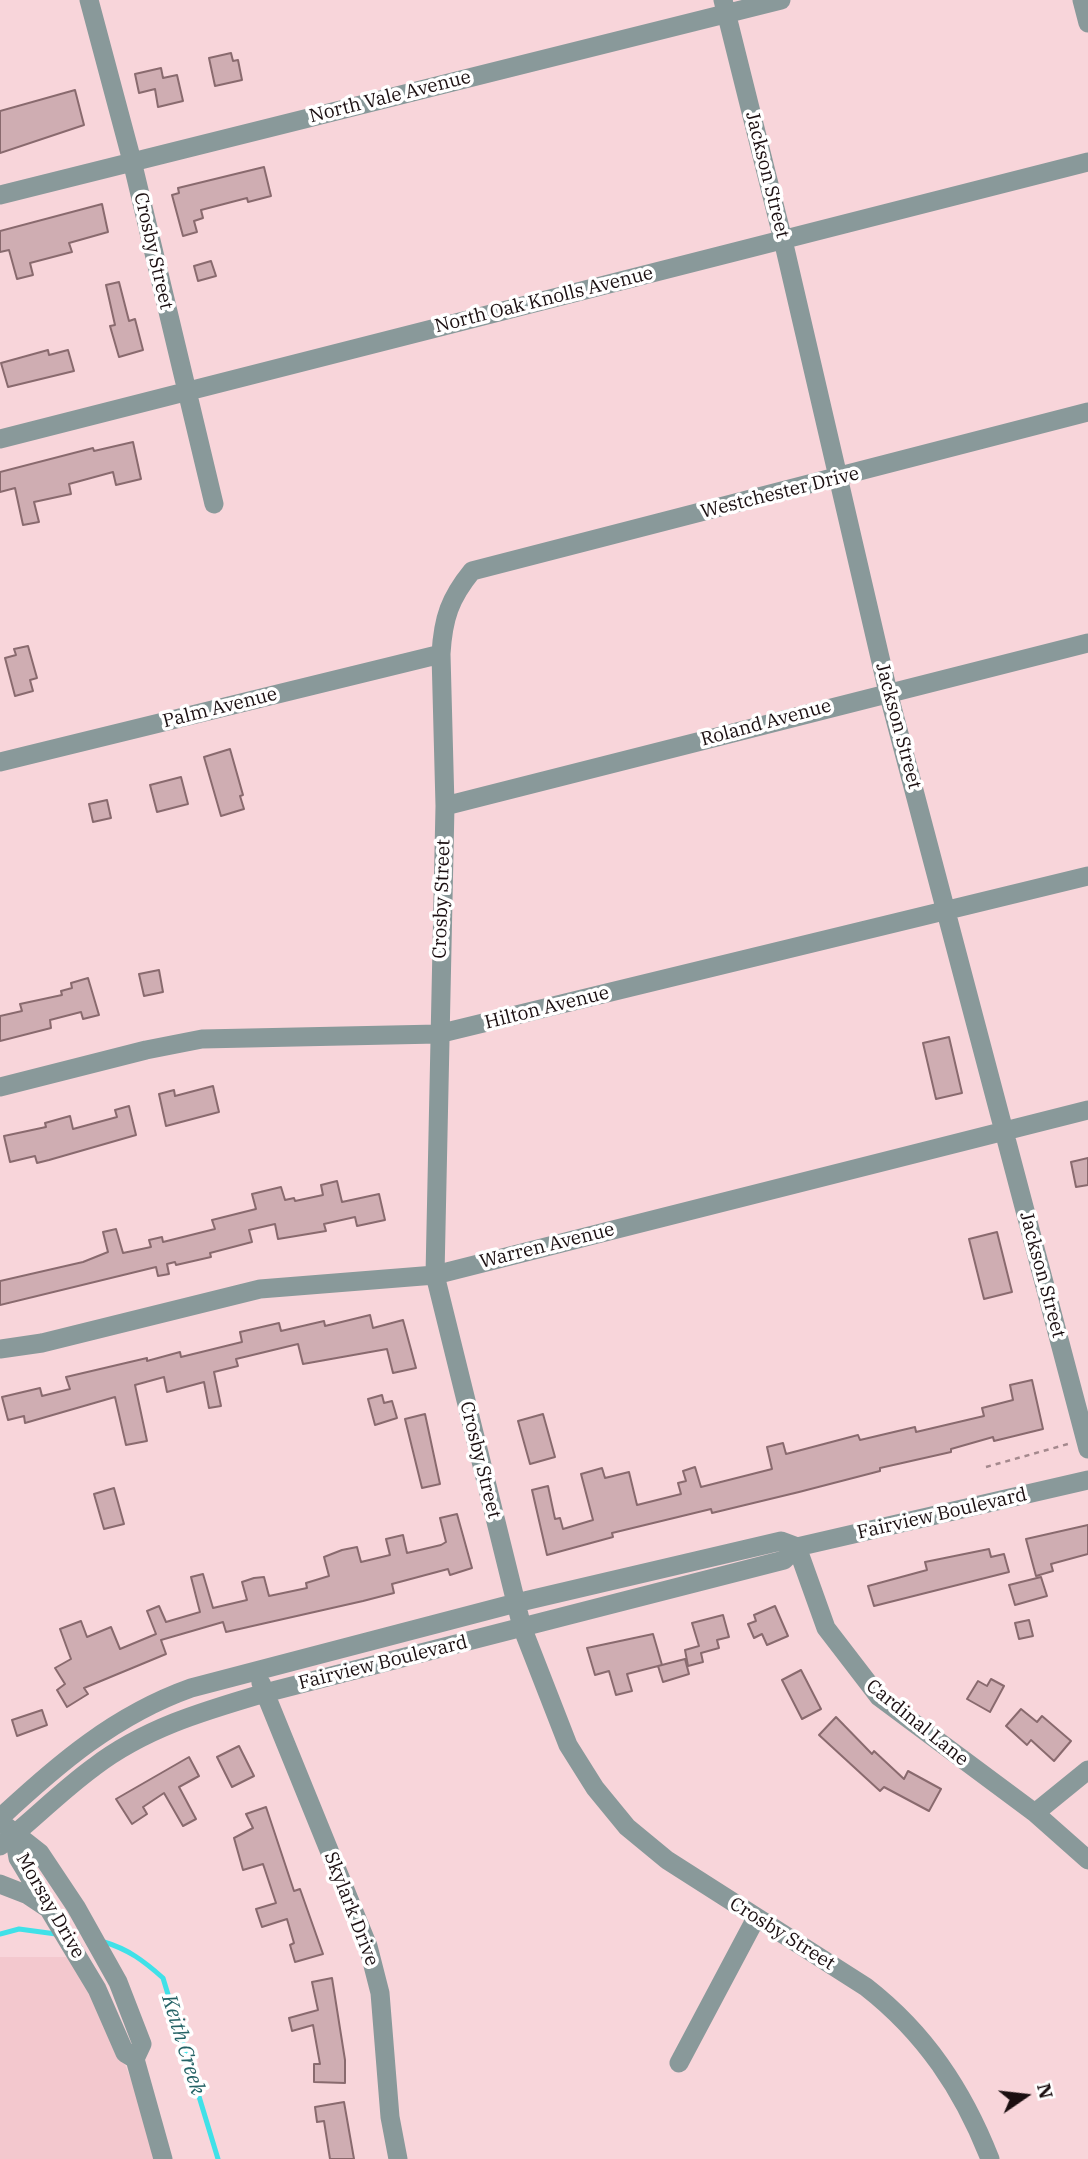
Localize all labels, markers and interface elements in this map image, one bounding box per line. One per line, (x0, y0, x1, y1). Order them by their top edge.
street label: North Vale Avenue (307, 66, 473, 128)
street label: Jackson Street (740, 109, 794, 241)
street label: Crosby Street (128, 190, 178, 312)
street label: North Oak Knolls Avenue (432, 262, 656, 338)
street label: Westchester Drive (699, 462, 861, 524)
street label: Jackson Street (870, 660, 926, 792)
street label: Palm Avenue (160, 683, 280, 733)
street label: Roland Avenue (698, 695, 834, 751)
street label: Crosby Street (429, 839, 455, 959)
street label: Hilton Avenue (482, 982, 612, 1034)
street label: Jackson Street (1014, 1209, 1070, 1341)
street label: Warren Avenue (477, 1218, 617, 1274)
street label: Crosby Street (454, 1399, 506, 1521)
street label: Fairview Boulevard (855, 1483, 1029, 1545)
street label: Fairview Boulevard (296, 1631, 470, 1695)
street label: Cardinal Lane (861, 1675, 973, 1771)
street label: Morsay Drive (11, 1849, 89, 1963)
street label: Skylark Drive (319, 1849, 383, 1969)
street label: Crosby Street (725, 1893, 839, 1975)
water label: Keith Creek (156, 1992, 210, 2098)
north arrow (990, 2061, 1060, 2131)
text: N (1032, 2081, 1059, 2101)

